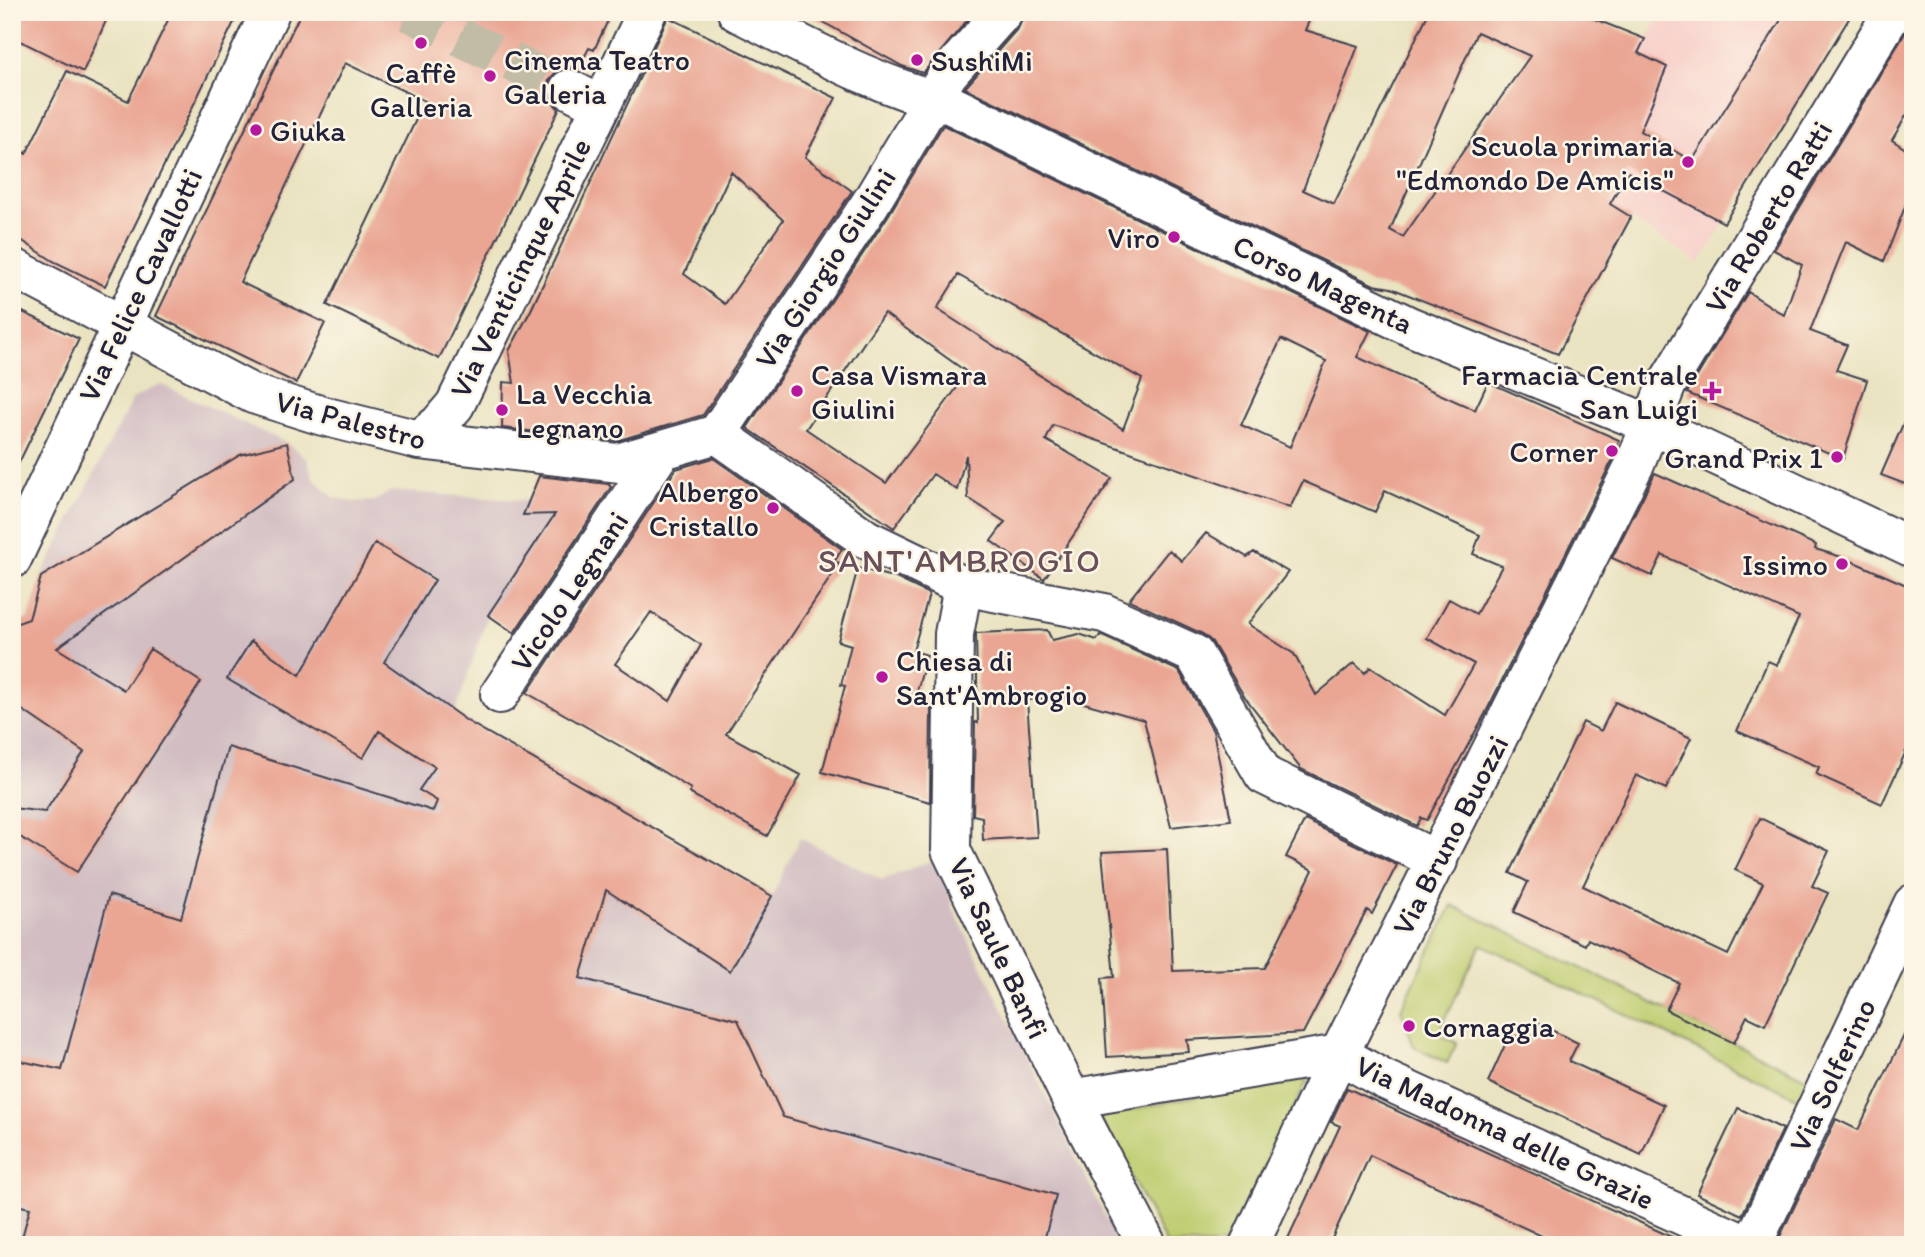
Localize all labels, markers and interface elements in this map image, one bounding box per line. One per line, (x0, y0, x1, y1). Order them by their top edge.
marker: Caffè Galleria (413, 35, 429, 51)
place label: Cinema Teatro Galleria (504, 41, 690, 112)
place label: SushiMi (931, 42, 1033, 79)
marker: SushiMi (909, 52, 925, 68)
place label: Caffè Galleria (370, 54, 473, 125)
marker: Cinema Teatro Galleria (482, 68, 498, 84)
place label: Giuka (270, 112, 346, 149)
street label: Via Roberto Ratti (1696, 114, 1840, 320)
marker: Giuka (248, 122, 264, 138)
place label: Scuola primaria "Edmondo De Amicis" (1396, 127, 1674, 198)
street label: Via Venticinque Aprile (441, 132, 599, 404)
marker: Scuola primaria "Edmondo De Amicis" (1680, 154, 1696, 170)
street label: Via Giorgio Giulini (746, 161, 904, 375)
street label: Via Felice Cavallotti (70, 162, 210, 408)
place label: Viro (1108, 219, 1160, 256)
street label: Corso Magenta (1227, 226, 1419, 342)
marker: Viro (1166, 229, 1182, 245)
place label: Casa Vismara Giulini (811, 356, 987, 427)
place label: Farmacia Centrale San Luigi (1461, 356, 1698, 427)
place label: La Vecchia Legnano (516, 375, 653, 446)
street label: Via Palestro (272, 382, 430, 458)
marker: Casa Vismara Giulini (789, 383, 805, 399)
marker: Farmacia Centrale San Luigi (1704, 383, 1720, 399)
marker: La Vecchia Legnano (494, 402, 510, 418)
place label: Corner (1509, 433, 1598, 470)
place label: Grand Prix 1 (1664, 439, 1823, 476)
marker: Corner (1604, 443, 1620, 459)
marker: Grand Prix 1 (1829, 449, 1845, 465)
place label: Albergo Cristallo (649, 473, 759, 544)
marker: Albergo Cristallo (765, 500, 781, 516)
street label: Vicolo Legnani (502, 504, 636, 678)
district label: SANT'AMBROGIO (818, 541, 1102, 580)
place label: Issimo (1742, 546, 1828, 583)
marker: Issimo (1834, 556, 1850, 572)
place label: Chiesa di Sant'Ambrogio (896, 642, 1087, 713)
marker: Chiesa di Sant'Ambrogio (874, 669, 890, 685)
street label: Via Bruno Buozzi (1384, 729, 1516, 941)
street label: Via Saule Banfi (941, 852, 1057, 1044)
street label: Via Solferino (1780, 992, 1884, 1158)
place label: Cornaggia (1423, 1008, 1555, 1045)
marker: Cornaggia (1401, 1018, 1417, 1034)
street label: Via Madonna delle Grazie (1350, 1047, 1660, 1217)

